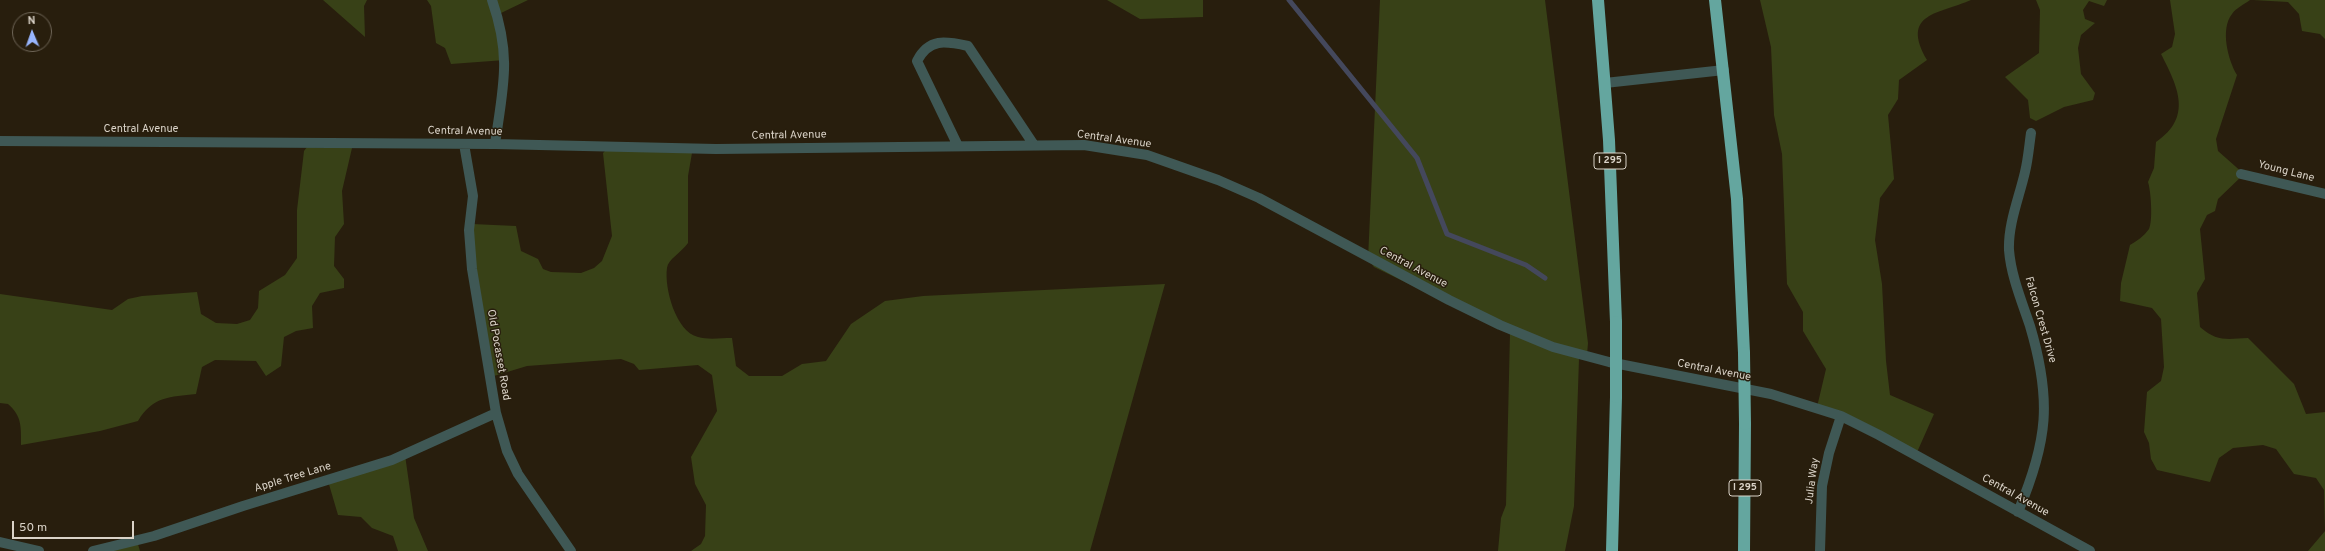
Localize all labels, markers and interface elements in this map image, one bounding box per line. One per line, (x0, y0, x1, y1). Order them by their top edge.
north arrow (12, 12, 52, 52)
text: N (27, 14, 36, 28)
street label: Central Avenue (103, 123, 179, 137)
street label: Central Avenue (427, 125, 503, 139)
street label: Central Avenue (1076, 128, 1152, 152)
street label: Central Avenue (751, 129, 827, 143)
road number: I 295 (1594, 153, 1626, 169)
street label: Young Lane (2256, 159, 2316, 185)
street label: Central Avenue (1377, 245, 1449, 291)
street label: Falcon Crest Drive (2021, 275, 2059, 365)
street label: Old Pocasset Road (483, 308, 513, 402)
street label: Central Avenue (1676, 357, 1752, 385)
street label: Julia Way (1803, 457, 1823, 505)
street label: Apple Tree Lane (253, 460, 333, 496)
street label: Central Avenue (1979, 472, 2051, 520)
road number: I 295 (1729, 480, 1761, 496)
scale bar (14, 513, 136, 539)
text: 50 m (19, 520, 47, 536)

